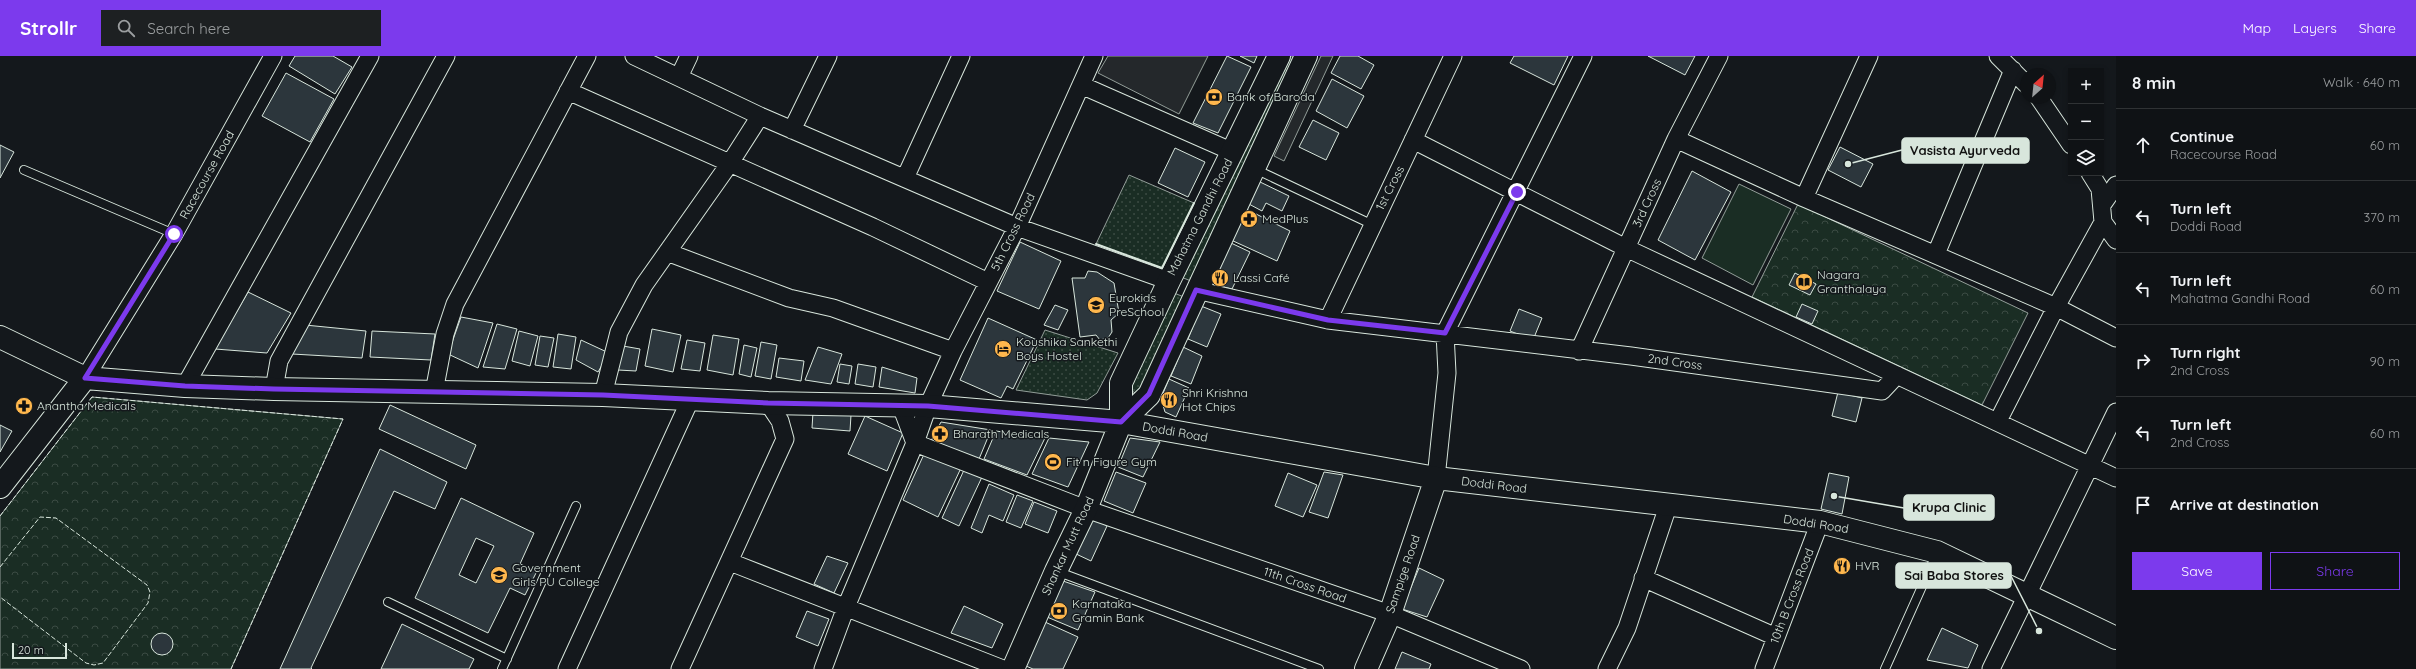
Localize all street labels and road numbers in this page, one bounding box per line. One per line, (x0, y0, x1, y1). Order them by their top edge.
street label: Racecourse Road (176, 128, 237, 222)
street label: Mahatma Gandhi Road (1164, 156, 1236, 278)
street label: 1st Cross (1372, 163, 1407, 213)
street label: 3rd Cross (1629, 176, 1664, 229)
street label: 5th Cross Road (987, 191, 1038, 273)
street label: 2nd Cross (1647, 350, 1704, 373)
street label: Doddi Road (1141, 418, 1209, 445)
street label: Doddi Road (1460, 473, 1528, 496)
street label: Shankar Mutt Road (1038, 494, 1097, 598)
street label: Doddi Road (1782, 511, 1850, 536)
street label: Sampige Road (1382, 533, 1423, 615)
street label: 10th B Cross Road (1767, 546, 1817, 645)
street label: 11th Cross Road (1262, 563, 1349, 606)

